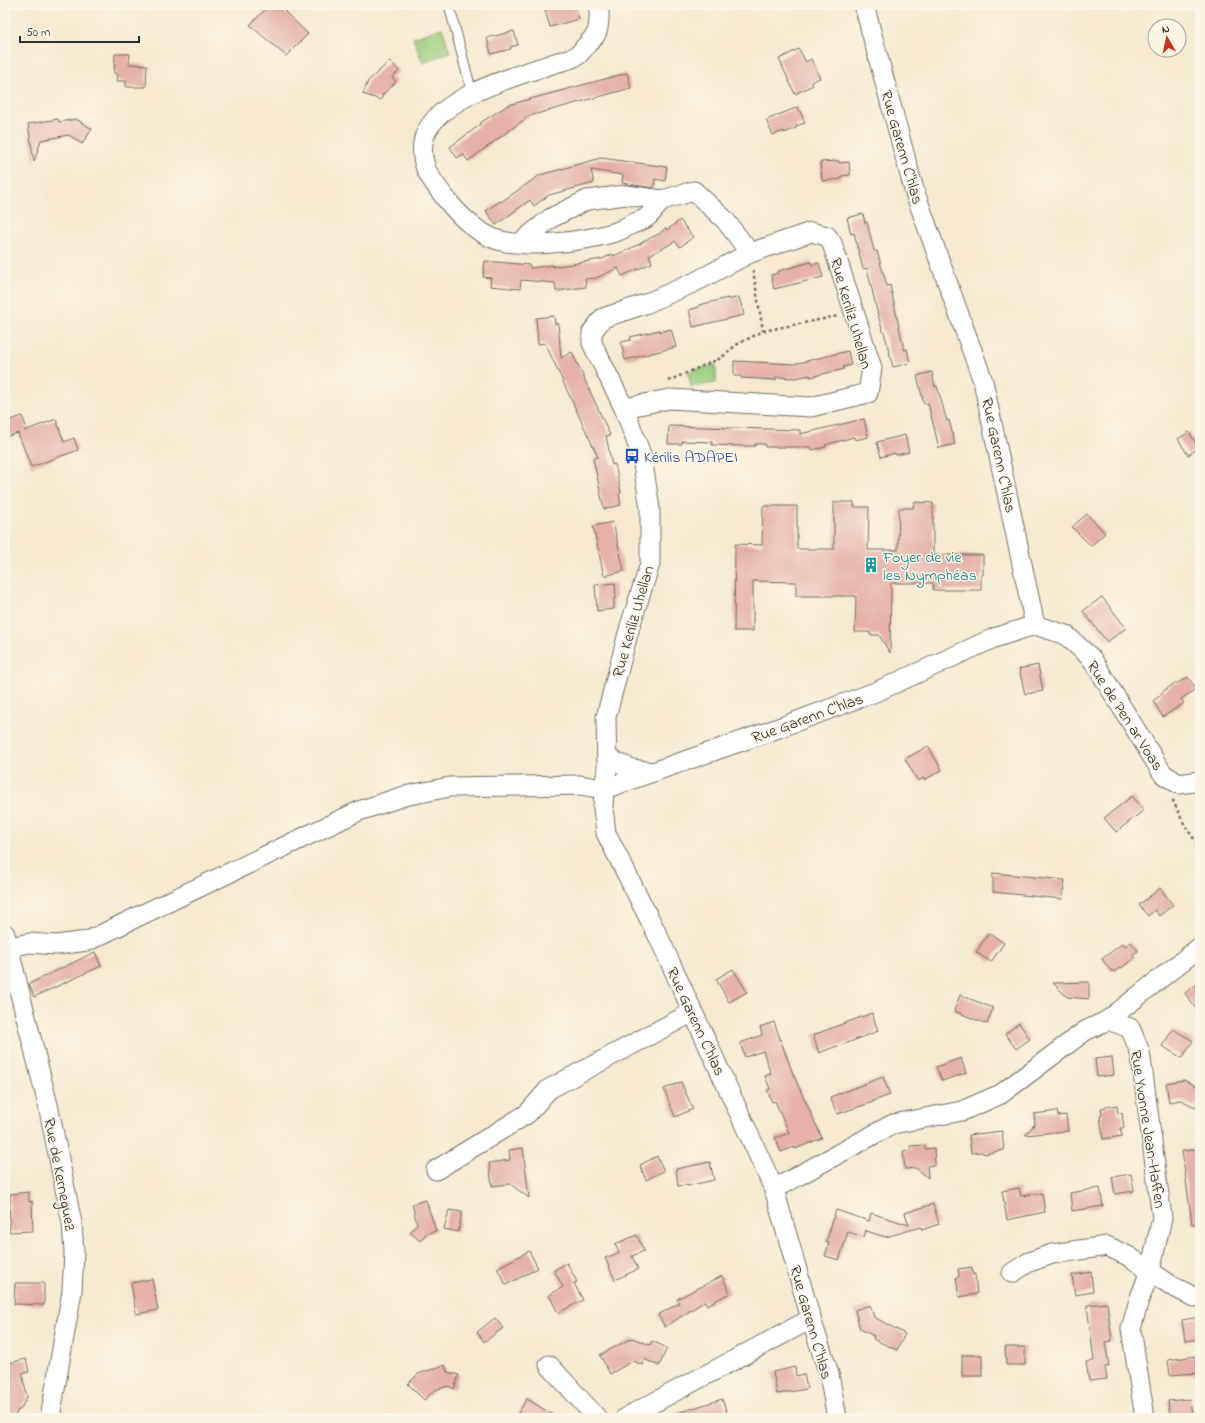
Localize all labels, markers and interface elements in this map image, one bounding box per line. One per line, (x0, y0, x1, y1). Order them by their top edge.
scale bar (20, 18, 139, 44)
north arrow (1147, 18, 1187, 58)
text: N (1161, 21, 1171, 38)
text: 50 m (26, 24, 50, 42)
street label: Rue Garenn C'hlas (873, 88, 929, 207)
street label: Rue Keriliz Uhellan (823, 255, 877, 372)
street label: Rue Garenn C'hlas (974, 396, 1022, 515)
place label: Kérilis ADAPEI (644, 446, 738, 470)
bus stop icon: Kérilis ADAPEI (623, 447, 641, 465)
place label: Foyer de vie les Nymphéas (882, 546, 977, 588)
building icon: Foyer de vie les Nymphéas (862, 556, 880, 574)
street label: Rue Keriliz Uhellan (607, 563, 661, 680)
street label: Rue de Pen ar Voas (1080, 656, 1169, 776)
street label: Rue Garenn C'hlas (749, 688, 867, 750)
street label: Rue Garenn C'hlas (660, 964, 731, 1080)
street label: Rue Yvonne Jean-Haffen (1123, 1048, 1171, 1210)
street label: Rue de Kerneguez (36, 1116, 82, 1233)
street label: Rue Garenn C'hlas (782, 1263, 838, 1382)

